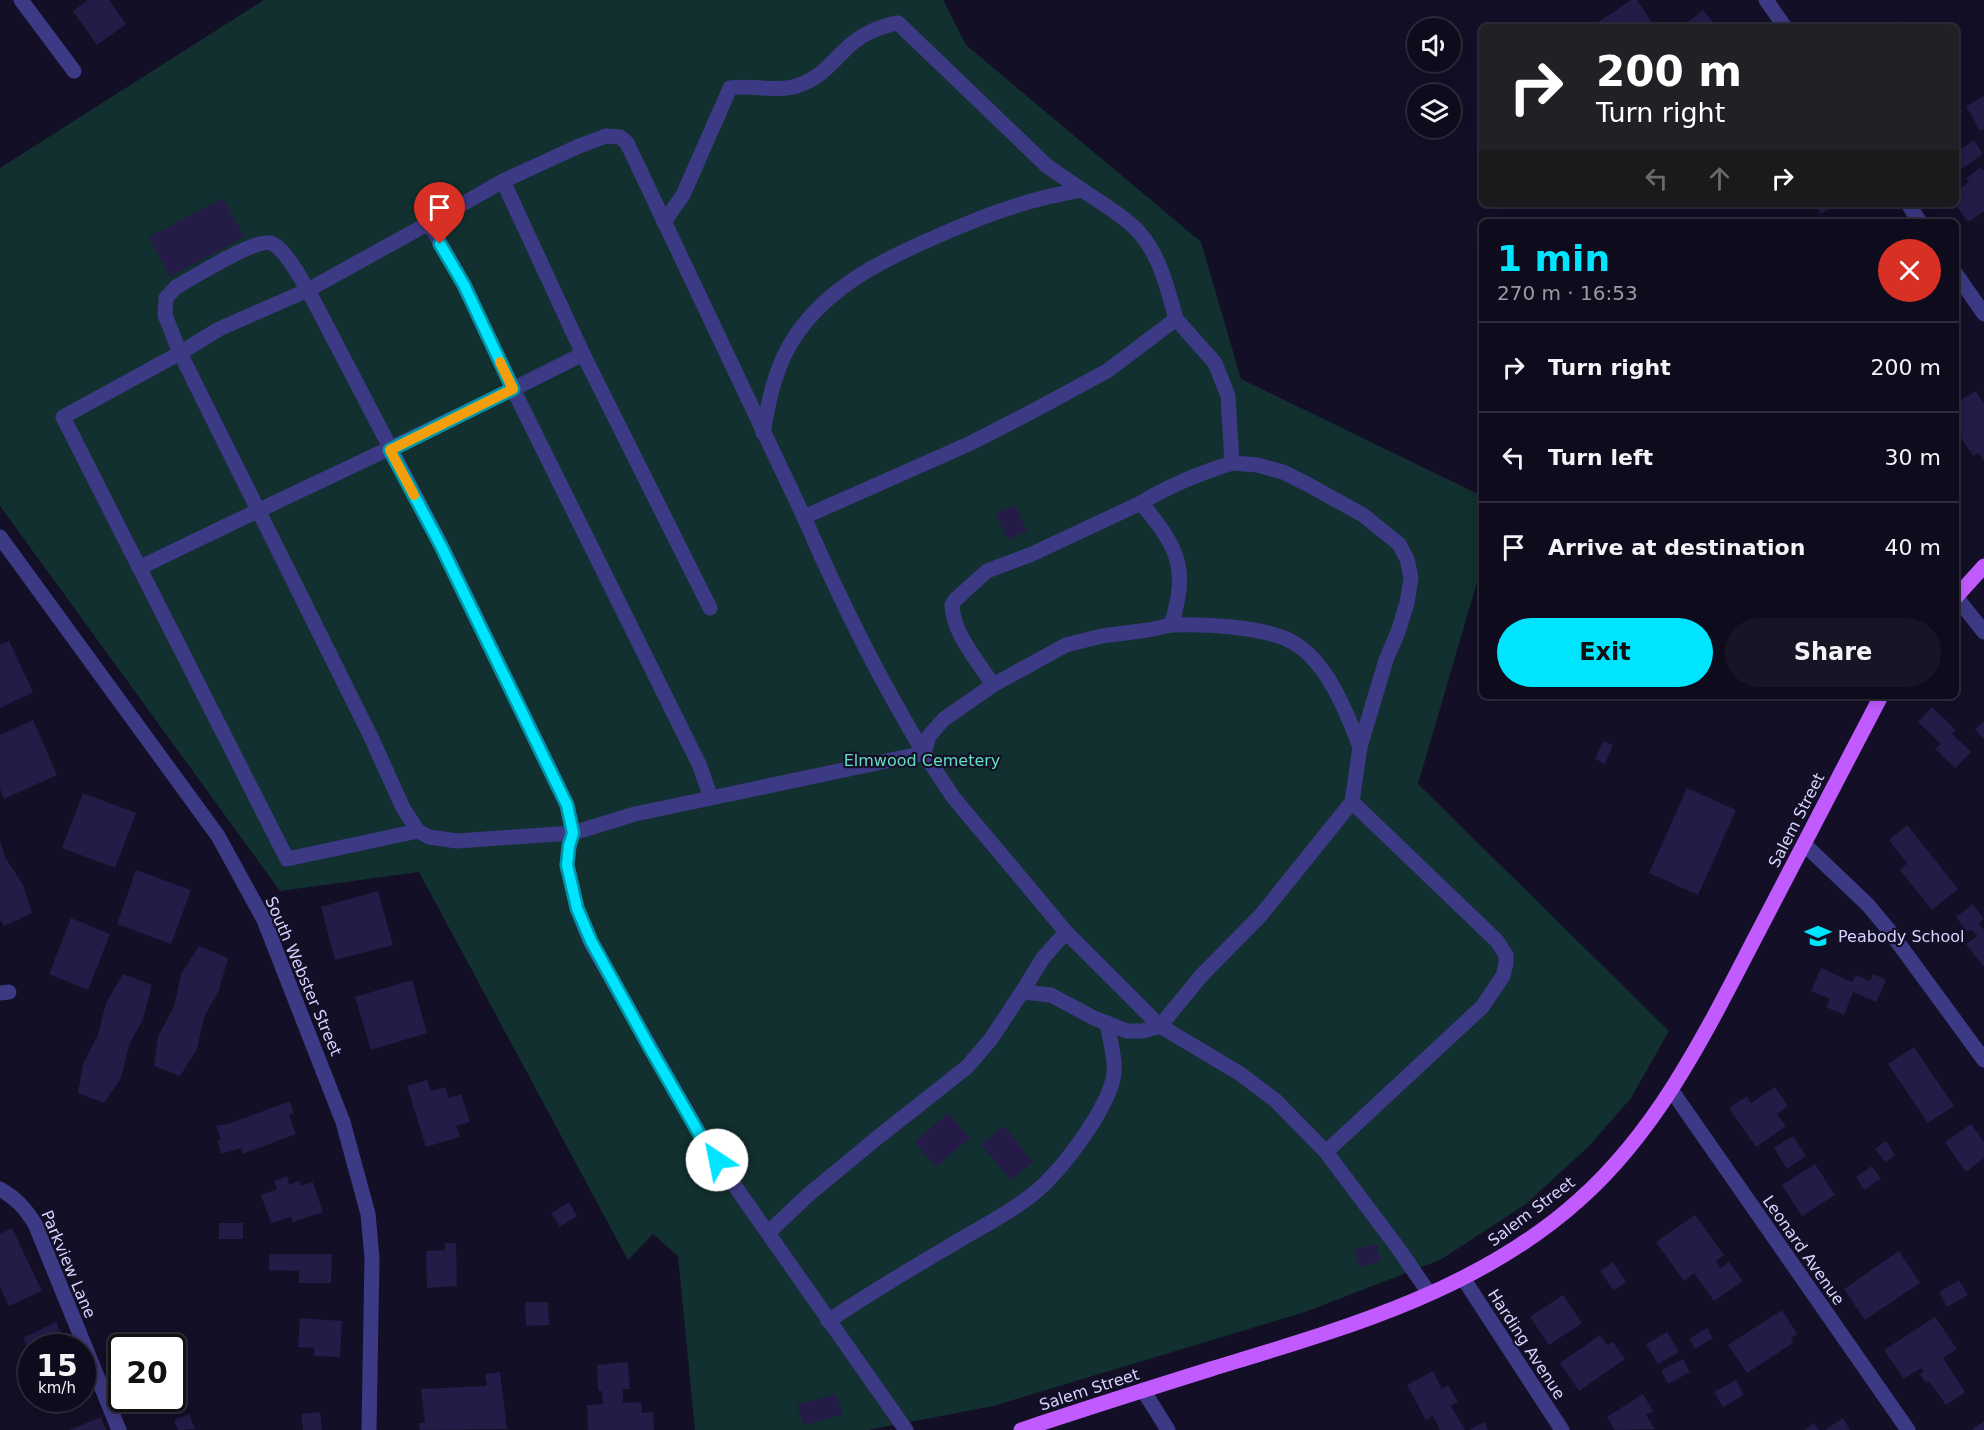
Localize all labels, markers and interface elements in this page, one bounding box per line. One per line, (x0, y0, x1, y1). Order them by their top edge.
map controls (1407, 18, 1461, 138)
button: sound (1407, 18, 1461, 72)
text: 200 m (1596, 47, 1742, 96)
icon: right (1497, 48, 1575, 126)
button: layers (1407, 84, 1461, 138)
text: Turn right (1596, 97, 1725, 128)
icon: left (1640, 162, 1673, 195)
icon: ahead (1703, 162, 1736, 195)
icon: right (1766, 162, 1799, 195)
pin (414, 182, 465, 244)
icon: arrive (423, 191, 456, 224)
text: 1 min (1497, 238, 1610, 279)
button: close (1878, 239, 1941, 302)
text: 270 m · 16:53 (1497, 281, 1638, 305)
icon: right (1497, 351, 1530, 384)
text: Turn right (1548, 355, 1671, 380)
text: 200 m (1871, 355, 1941, 380)
icon: left (1497, 441, 1530, 474)
text: Turn left (1548, 445, 1653, 470)
text: 30 m (1885, 445, 1941, 470)
icon: arrive (1497, 531, 1530, 564)
text: Arrive at destination (1548, 535, 1805, 560)
text: 40 m (1885, 535, 1941, 560)
button: Exit (1497, 618, 1713, 687)
button: Share (1725, 618, 1941, 687)
park label: Elmwood Cemetery (844, 751, 1000, 770)
street label: Salem Street (1764, 770, 1828, 871)
street label: South Webster Street (261, 894, 346, 1059)
school or university icon: Peabody School (1803, 921, 1833, 951)
place label: Peabody School (1838, 927, 1965, 946)
position arrow (685, 1128, 749, 1192)
street label: Salem Street (1484, 1173, 1578, 1250)
street label: Leonard Avenue (1759, 1192, 1848, 1309)
street label: Parkview Lane (37, 1207, 100, 1321)
street label: Harding Avenue (1484, 1286, 1569, 1403)
speed limit sign: 20 (108, 1334, 186, 1412)
text: 15 (36, 1348, 78, 1383)
street label: Salem Street (1037, 1364, 1141, 1415)
text: km/h (38, 1379, 76, 1397)

